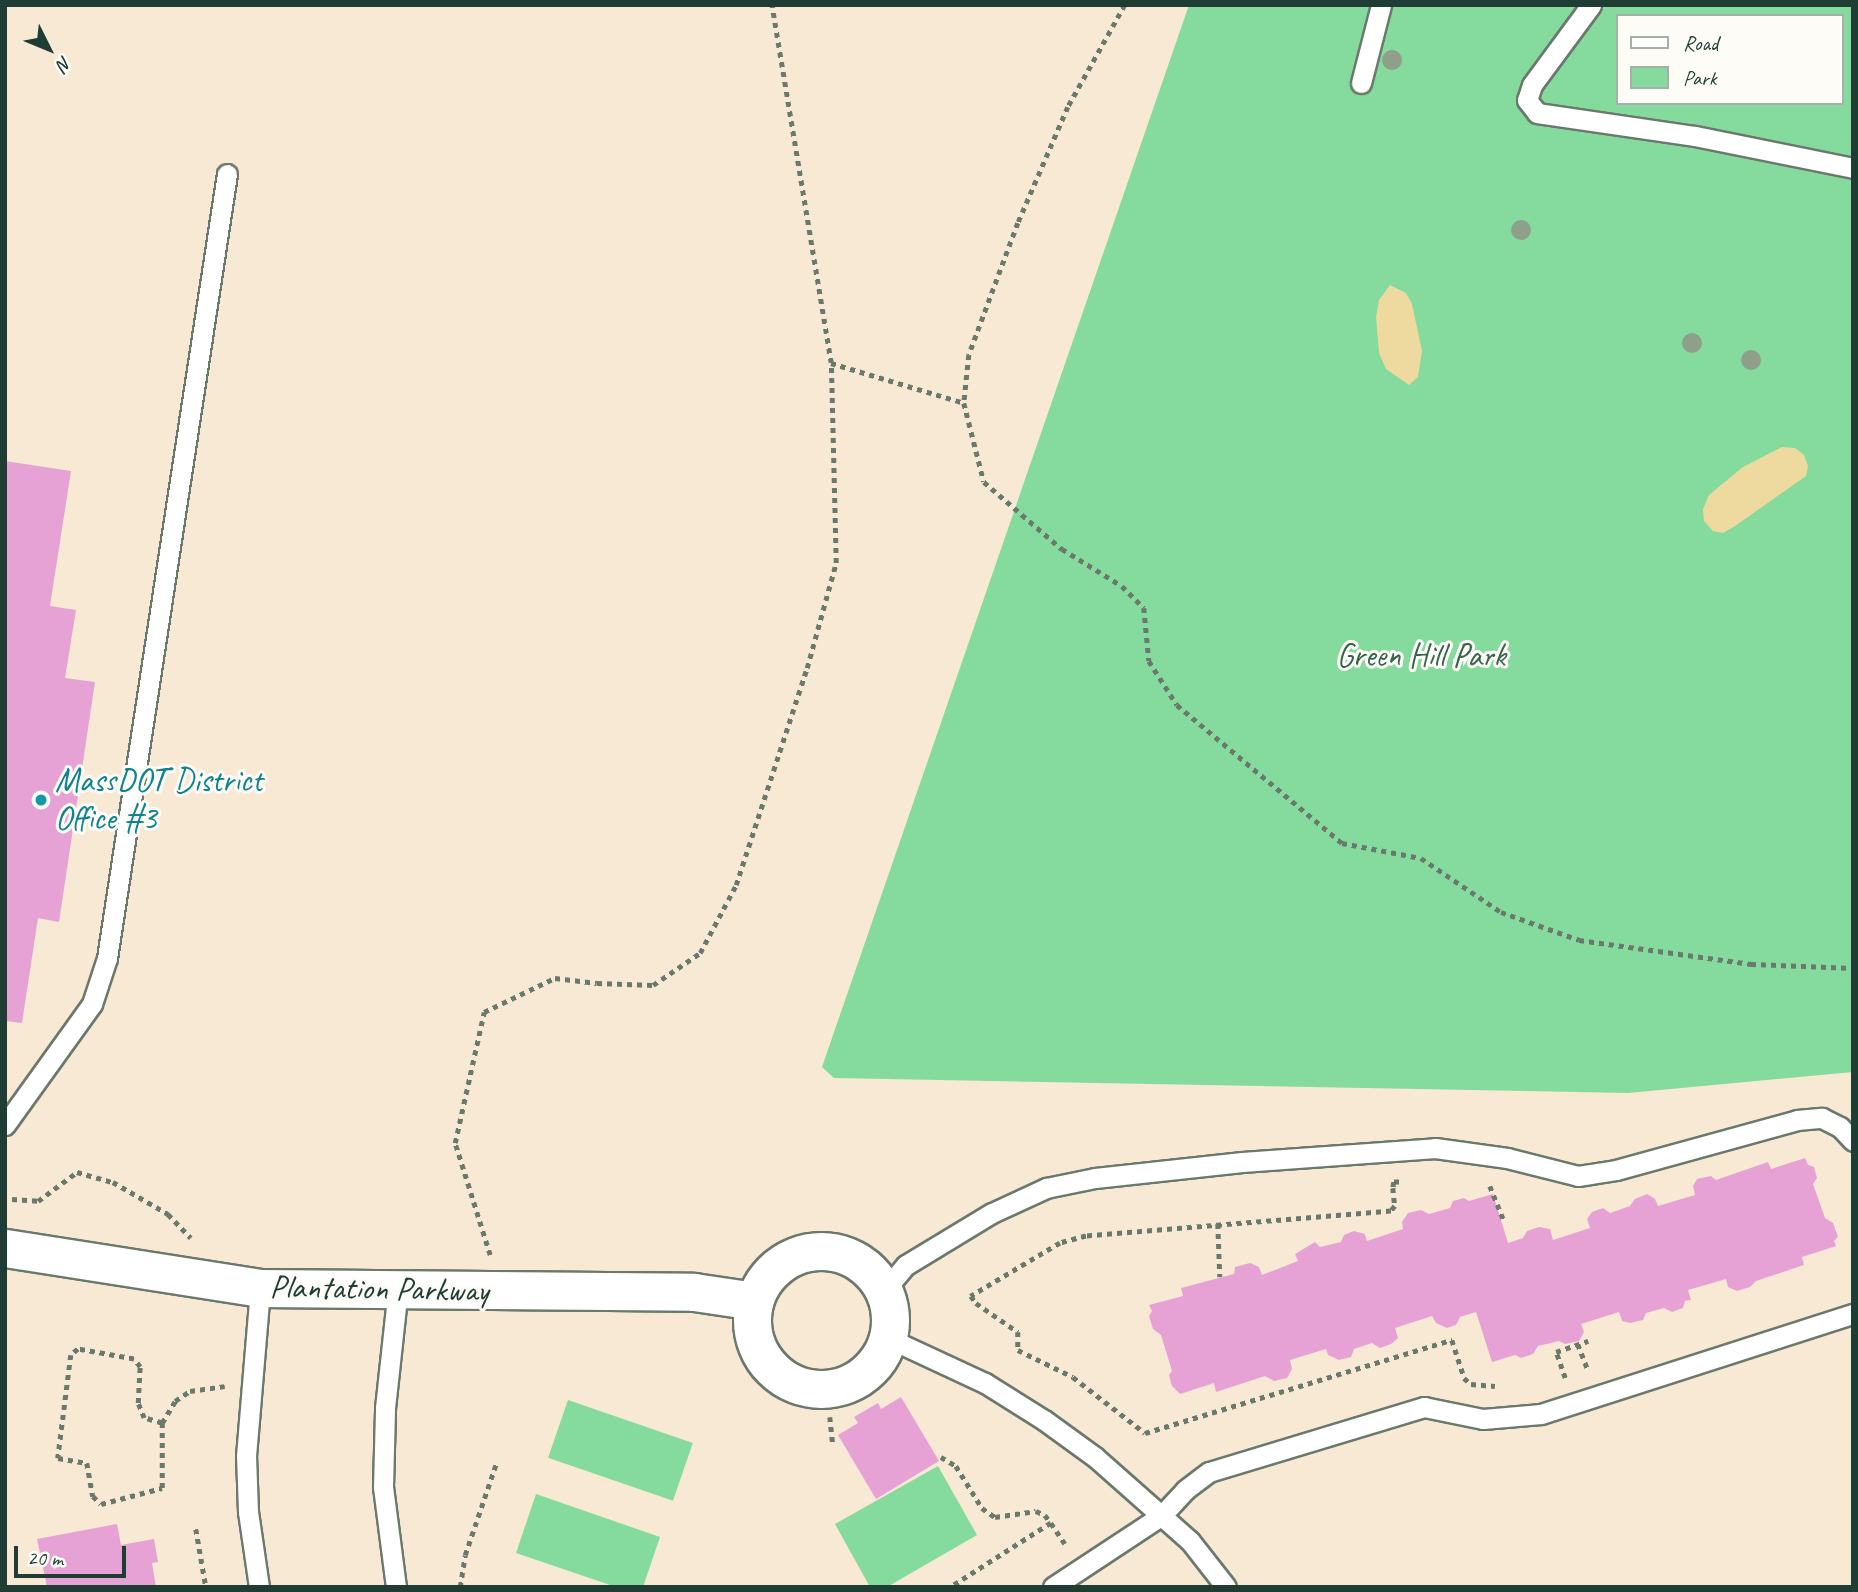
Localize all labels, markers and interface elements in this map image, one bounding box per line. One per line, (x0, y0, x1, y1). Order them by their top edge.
north arrow (14, 14, 84, 84)
legend (1616, 14, 1844, 105)
text: Road (1683, 30, 1718, 56)
text: N (52, 51, 77, 76)
text: Park (1683, 65, 1716, 91)
park label: Green Hill Park (1337, 636, 1505, 676)
place label: MassDOT District Office #3 (55, 761, 263, 839)
marker: MassDOT District Office #3 (33, 792, 49, 808)
street label: Plantation Parkway (269, 1267, 489, 1311)
scale bar (18, 1532, 130, 1576)
text: 20 m (27, 1545, 63, 1571)

